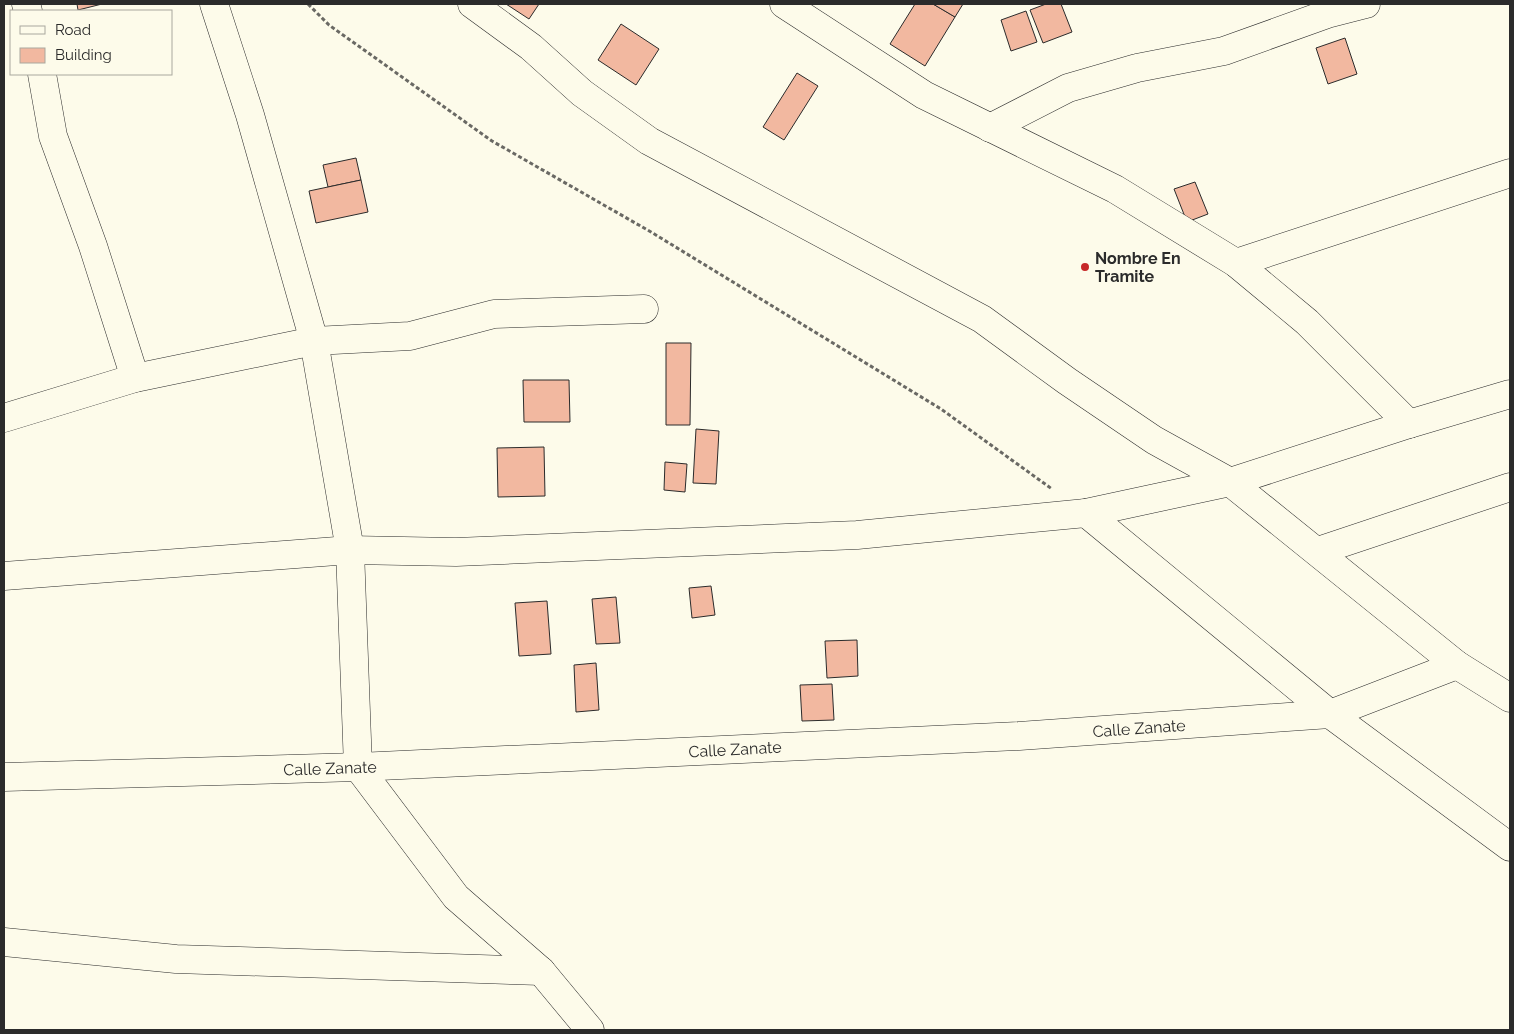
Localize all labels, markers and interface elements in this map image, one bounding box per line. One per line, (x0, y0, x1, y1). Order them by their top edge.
legend (10, 10, 172, 75)
text: Road (55, 21, 91, 39)
text: Building (55, 46, 112, 64)
place label: Nombre En Tramite (1095, 249, 1181, 286)
marker: Nombre En Tramite (1079, 261, 1091, 273)
street label: Calle Zanate (1092, 716, 1186, 741)
street label: Calle Zanate (688, 738, 782, 761)
street label: Calle Zanate (283, 757, 377, 780)

